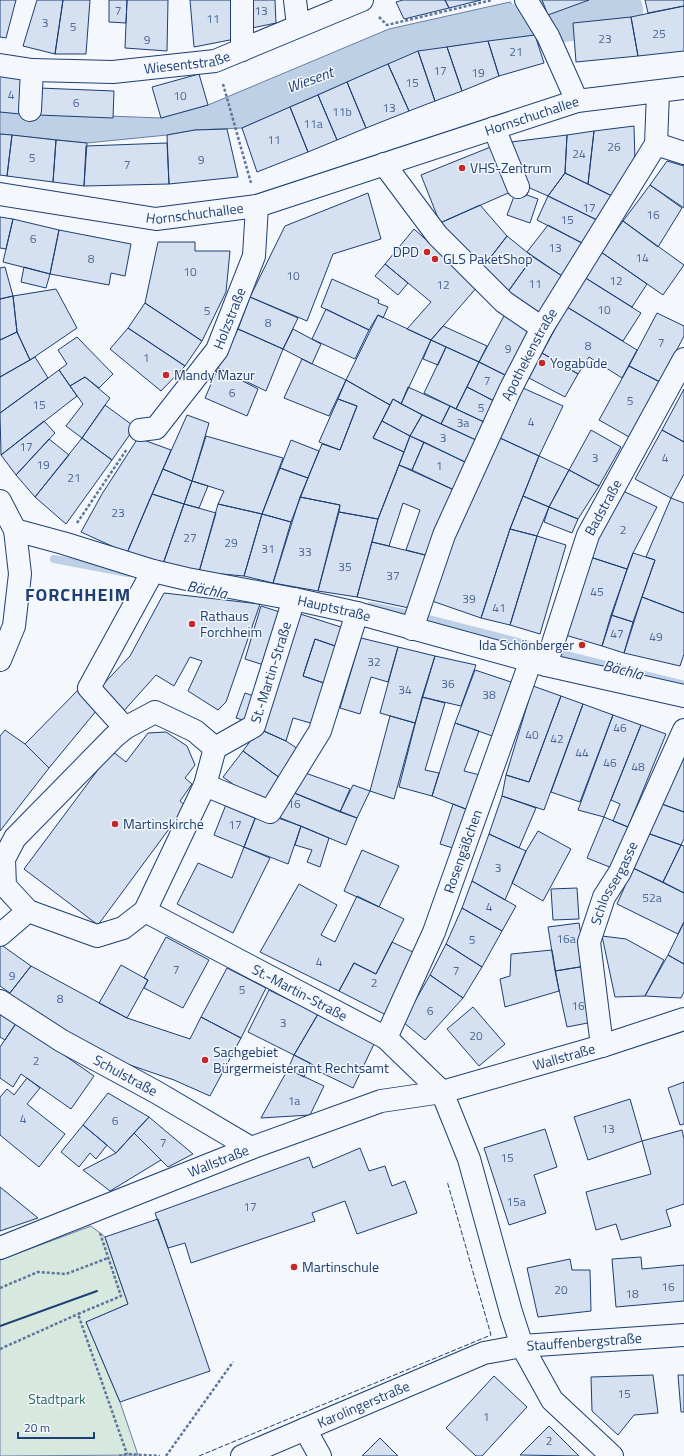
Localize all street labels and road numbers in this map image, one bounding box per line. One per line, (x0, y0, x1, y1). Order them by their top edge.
street label: Wiesentstraße (143, 45, 233, 79)
street label: Hornschuchallee (482, 90, 581, 141)
street label: Hornschuchallee (145, 197, 245, 229)
street label: Holzstraße (207, 284, 251, 352)
street label: Apothekenstraße (496, 304, 562, 404)
street label: Badstraße (579, 475, 627, 539)
street label: Hauptstraße (296, 589, 373, 626)
street label: St.-Martin-Straße (245, 619, 296, 726)
street label: Rosengäßchen (438, 806, 487, 896)
street label: Schlossergasse (584, 838, 643, 927)
street label: St.-Martin-Straße (249, 958, 352, 1026)
street label: Wallstraße (530, 1038, 598, 1075)
street label: Schulstraße (90, 1049, 162, 1101)
street label: Wallstraße (184, 1139, 252, 1182)
street label: Stauffenbergstraße (526, 1327, 642, 1356)
street label: Karolingerstraße (314, 1375, 413, 1433)

